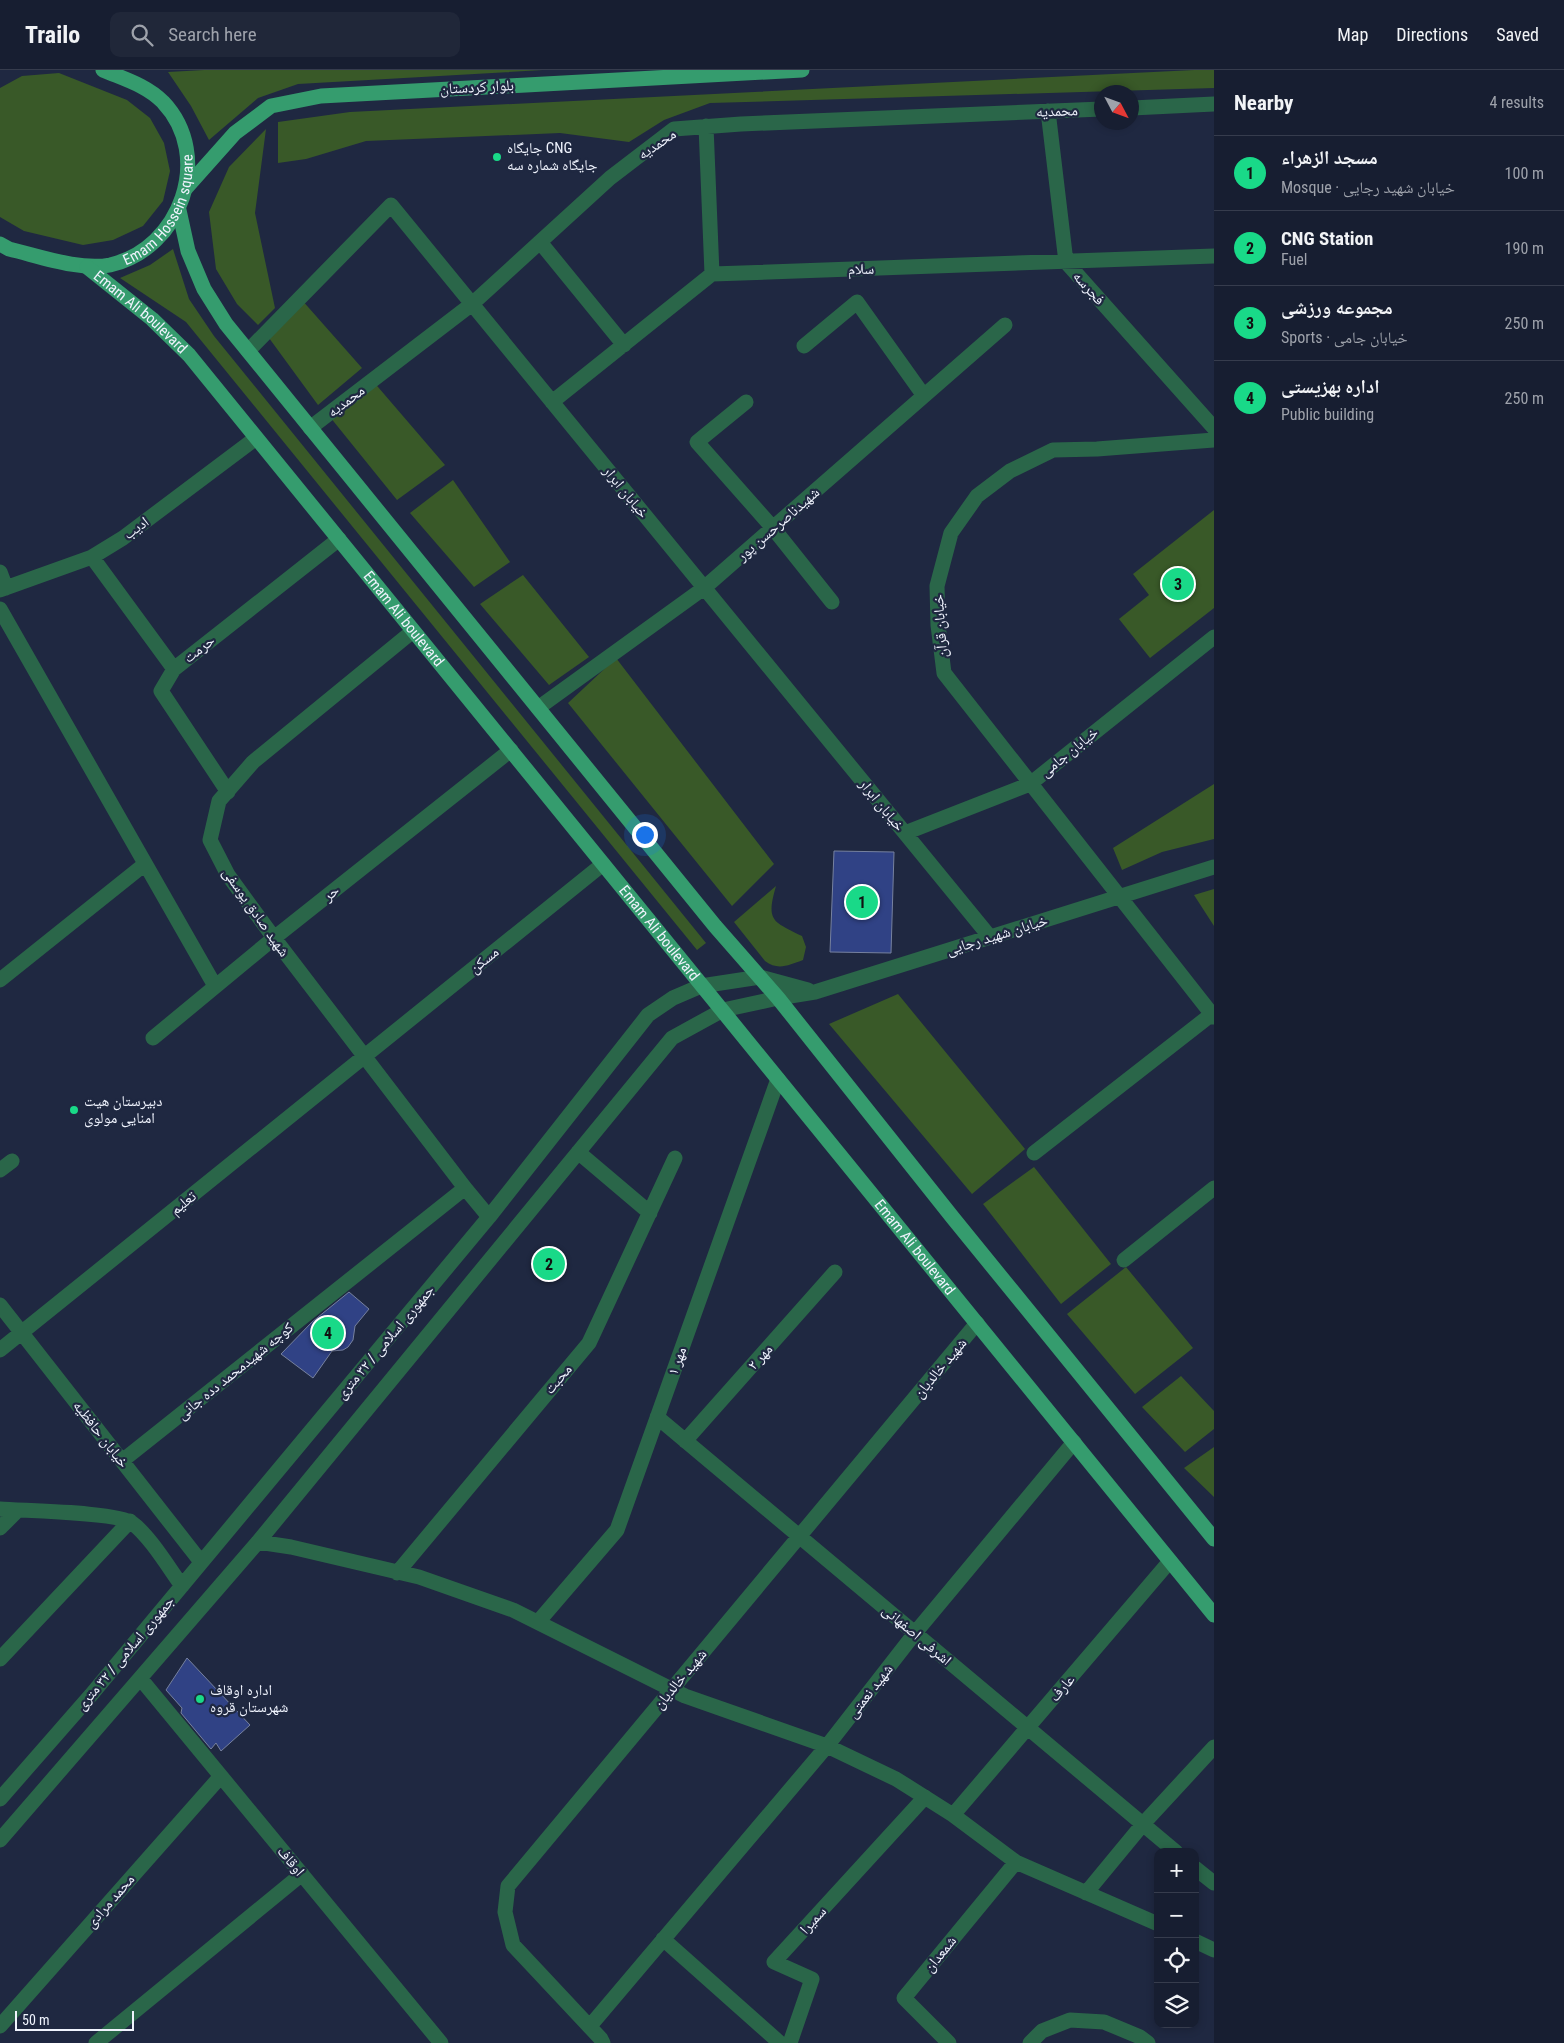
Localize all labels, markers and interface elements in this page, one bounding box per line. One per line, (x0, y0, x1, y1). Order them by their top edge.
search box (110, 12, 460, 57)
text: Trailo (25, 21, 80, 49)
icon: search (128, 21, 156, 49)
text: Search here (168, 23, 257, 46)
text: Map (1337, 24, 1368, 45)
text: Directions (1396, 24, 1468, 45)
text: Saved (1496, 24, 1539, 45)
street label: بلوار کردستان (440, 76, 514, 99)
north arrow (1094, 85, 1139, 130)
text: Nearby (1234, 91, 1293, 115)
text: 4 results (1489, 93, 1544, 112)
street label: محمدیه (1036, 101, 1078, 121)
street label: محمدیه (635, 125, 680, 163)
place label: جایگاه CNG جایگاه شماره سه (507, 139, 598, 174)
text: مسجد الزهراء (1281, 146, 1378, 169)
marker: جایگاه CNG جایگاه شماره سه (491, 151, 503, 163)
street label: Emam Hossein square (120, 154, 197, 269)
text: 1 (1246, 164, 1254, 183)
text: 100 m (1505, 164, 1544, 183)
text: Mosque · خیابان شهید رجایی (1281, 178, 1455, 197)
text: CNG Station (1281, 227, 1373, 250)
text: 2 (1246, 239, 1254, 258)
text: 190 m (1505, 239, 1544, 258)
text: Fuel (1281, 250, 1307, 269)
street label: سلام (848, 260, 875, 279)
street label: Emam Ali boulevard (90, 267, 191, 357)
street label: فجرسه (1069, 267, 1109, 309)
text: مجموعه ورزشی (1281, 296, 1393, 319)
text: 3 (1246, 314, 1254, 333)
text: 250 m (1505, 314, 1544, 333)
text: Sports · خیابان جامی (1281, 328, 1408, 347)
text: اداره بهزیستی (1281, 375, 1380, 398)
street label: محمدیه (324, 381, 368, 421)
text: 4 (1246, 389, 1254, 408)
text: 250 m (1505, 389, 1544, 408)
text: Public building (1281, 405, 1374, 424)
street label: خیابان ابرار (598, 461, 653, 523)
street label: شهیدناصرحسن پور (732, 483, 824, 566)
street label: ادیب (120, 513, 152, 543)
pin: 3 (1162, 565, 1194, 603)
street label: Emam Ali boulevard (360, 568, 448, 670)
street label: خیابان قرآن (929, 593, 952, 658)
street label: حرمت (180, 631, 219, 667)
street label: خیابان جامی (1036, 723, 1103, 782)
street label: خیابان ابرار (854, 774, 909, 836)
your location (632, 822, 658, 848)
street label: شهید صادق یوسفی (218, 864, 293, 961)
street label: حر (319, 881, 343, 906)
street label: Emam Ali boulevard (615, 882, 703, 984)
pin: 1 (846, 883, 878, 921)
street label: خیابان شهید رجایی (944, 911, 1051, 960)
street label: مسکن (466, 943, 503, 978)
place label: دبیرستان هیت امنایی مولوی (84, 1092, 162, 1128)
marker: دبیرستان هیت امنایی مولوی (68, 1104, 80, 1116)
street label: تعلیم (166, 1187, 201, 1220)
street label: Emam Ali boulevard (871, 1196, 959, 1299)
pin: 2 (533, 1245, 565, 1283)
street label: جمهوری اسلامی / ۳۲ متری (332, 1281, 439, 1403)
pin: 4 (312, 1314, 344, 1352)
street label: کوچه شهیدمحمد دده جانی (173, 1319, 297, 1424)
street label: شهید خالدیان (910, 1334, 971, 1402)
street label: مهر ۲ (744, 1340, 776, 1374)
street label: مهر ۱ (664, 1344, 690, 1378)
street label: محبت (540, 1360, 576, 1398)
street label: خیابان حافظیه (68, 1397, 133, 1472)
street label: جمهوری اسلامی / ۳۲ متری (72, 1592, 179, 1714)
street label: اشرفی اصفهانی (878, 1601, 955, 1670)
street label: شهید خالدیان (650, 1645, 711, 1713)
street label: شهید نعمتی (843, 1660, 898, 1722)
street label: عارف (1045, 1671, 1079, 1705)
place label: اداره اوقاف شهرستان قروه (210, 1681, 289, 1717)
marker: اداره اوقاف شهرستان قروه (194, 1693, 206, 1705)
street label: اوقاف (273, 1842, 309, 1880)
map controls (1154, 1848, 1199, 2028)
button: + (1154, 1848, 1199, 1893)
street label: محمد مرادی (82, 1870, 139, 1932)
button: − (1154, 1893, 1199, 1938)
street label: سمیرا (796, 1902, 830, 1938)
street label: شمعدان (920, 1932, 961, 1977)
button: locate (1154, 1938, 1199, 1983)
button: layers (1154, 1983, 1199, 2028)
scale bar (15, 2008, 134, 2031)
text: 50 m (22, 2012, 50, 2028)

